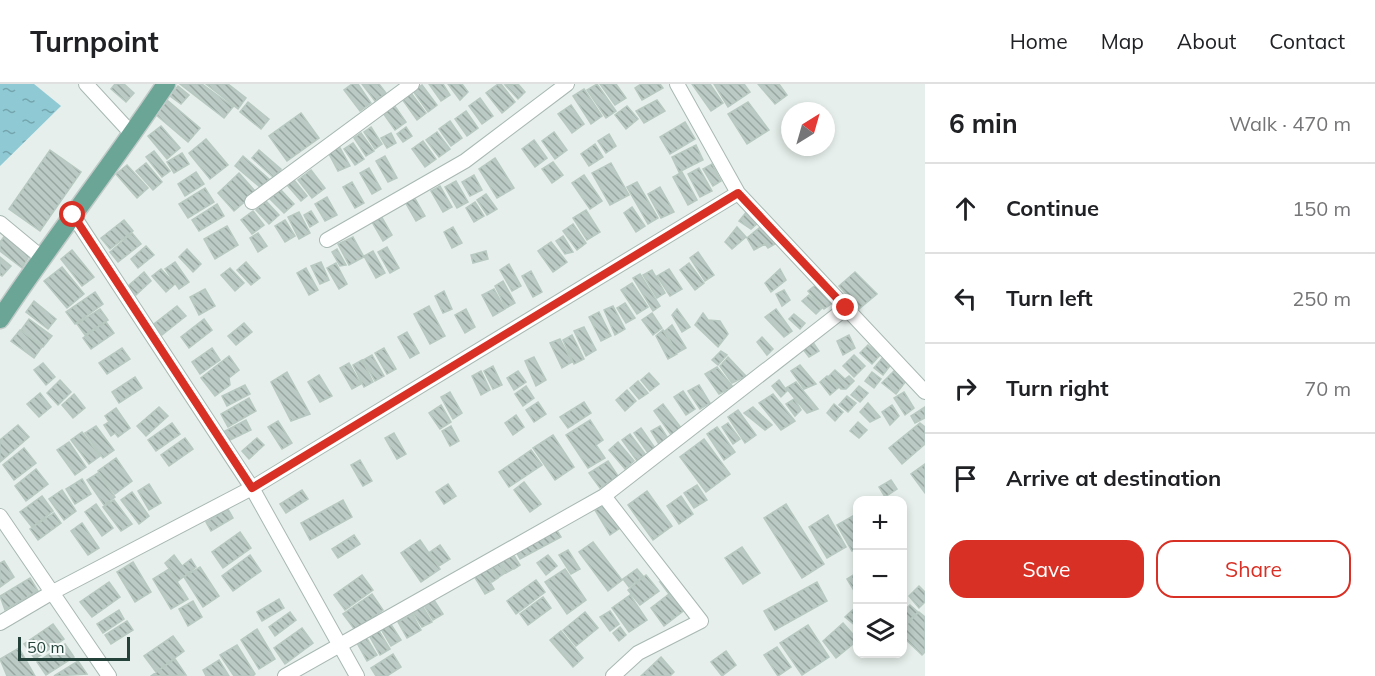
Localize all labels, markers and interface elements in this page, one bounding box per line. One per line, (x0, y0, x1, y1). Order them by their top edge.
text: Turnpoint (30, 24, 159, 59)
text: Home (1010, 28, 1068, 54)
text: Map (1101, 28, 1144, 54)
text: About (1177, 28, 1236, 54)
text: Contact (1269, 28, 1345, 54)
north arrow (781, 102, 835, 156)
text: 6 min (949, 107, 1018, 140)
text: Walk · 470 m (1229, 111, 1351, 136)
icon: ahead (949, 192, 982, 225)
text: Continue (1006, 194, 1099, 222)
text: 150 m (1292, 196, 1351, 221)
route start (59, 201, 85, 227)
icon: left (949, 282, 982, 315)
text: Turn left (1006, 284, 1093, 312)
text: 250 m (1292, 286, 1351, 311)
route end (832, 294, 858, 320)
icon: right (949, 372, 982, 405)
text: Turn right (1006, 374, 1109, 402)
text: 70 m (1304, 376, 1351, 401)
icon: arrive (949, 462, 982, 495)
text: Arrive at destination (1006, 464, 1221, 492)
map controls (853, 496, 907, 658)
button: + (853, 496, 907, 550)
button: Save (949, 540, 1144, 598)
button: Share (1156, 540, 1351, 598)
button: − (853, 550, 907, 604)
button: layers (853, 604, 907, 658)
scale bar (18, 634, 130, 662)
text: 50 m (27, 637, 64, 657)

